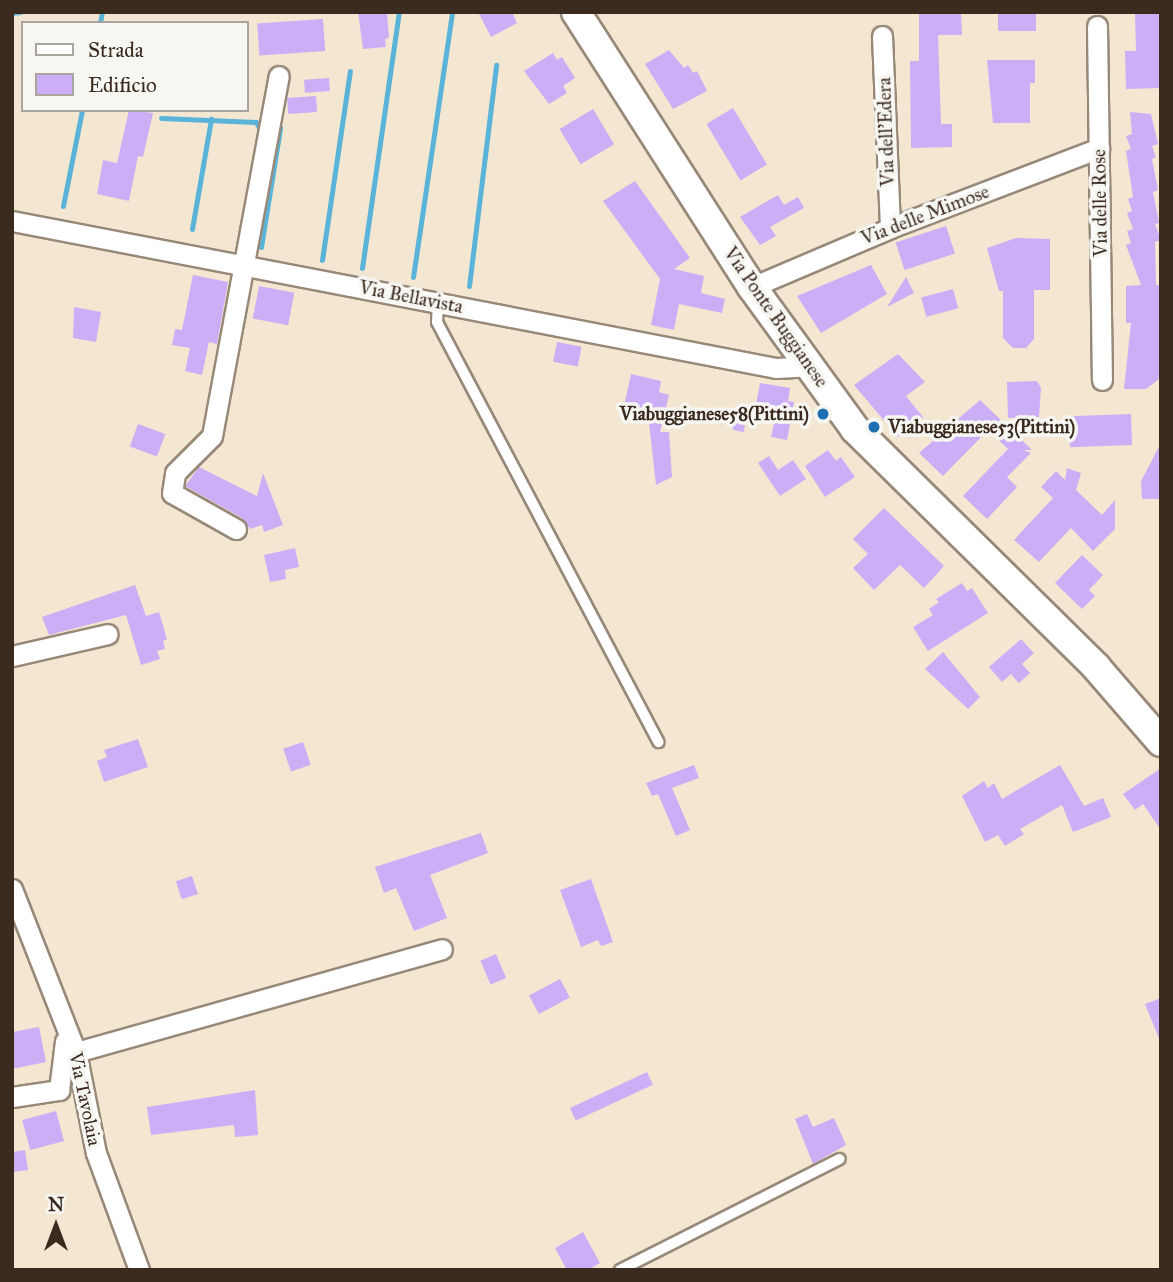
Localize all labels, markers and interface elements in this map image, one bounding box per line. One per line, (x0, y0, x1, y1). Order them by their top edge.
legend (21, 21, 248, 112)
text: Strada (88, 37, 144, 63)
text: Edificio (88, 72, 157, 98)
street label: Via dell'Edera (873, 77, 899, 187)
street label: Via delle Rose (1088, 149, 1112, 257)
street label: Via delle Mimose (858, 180, 992, 250)
street label: Via Ponte Buggianese (719, 242, 833, 392)
street label: Via Bellavista (357, 276, 465, 318)
place label: Viabuggianese58(Pittini) (619, 403, 809, 425)
marker: Viabuggianese58(Pittini) (815, 406, 831, 422)
place label: Viabuggianese53(Pittini) (888, 416, 1075, 438)
marker: Viabuggianese53(Pittini) (866, 419, 882, 435)
street label: Via Tavolaia (64, 1050, 106, 1148)
north arrow (21, 1191, 91, 1261)
text: N (48, 1193, 64, 1216)

